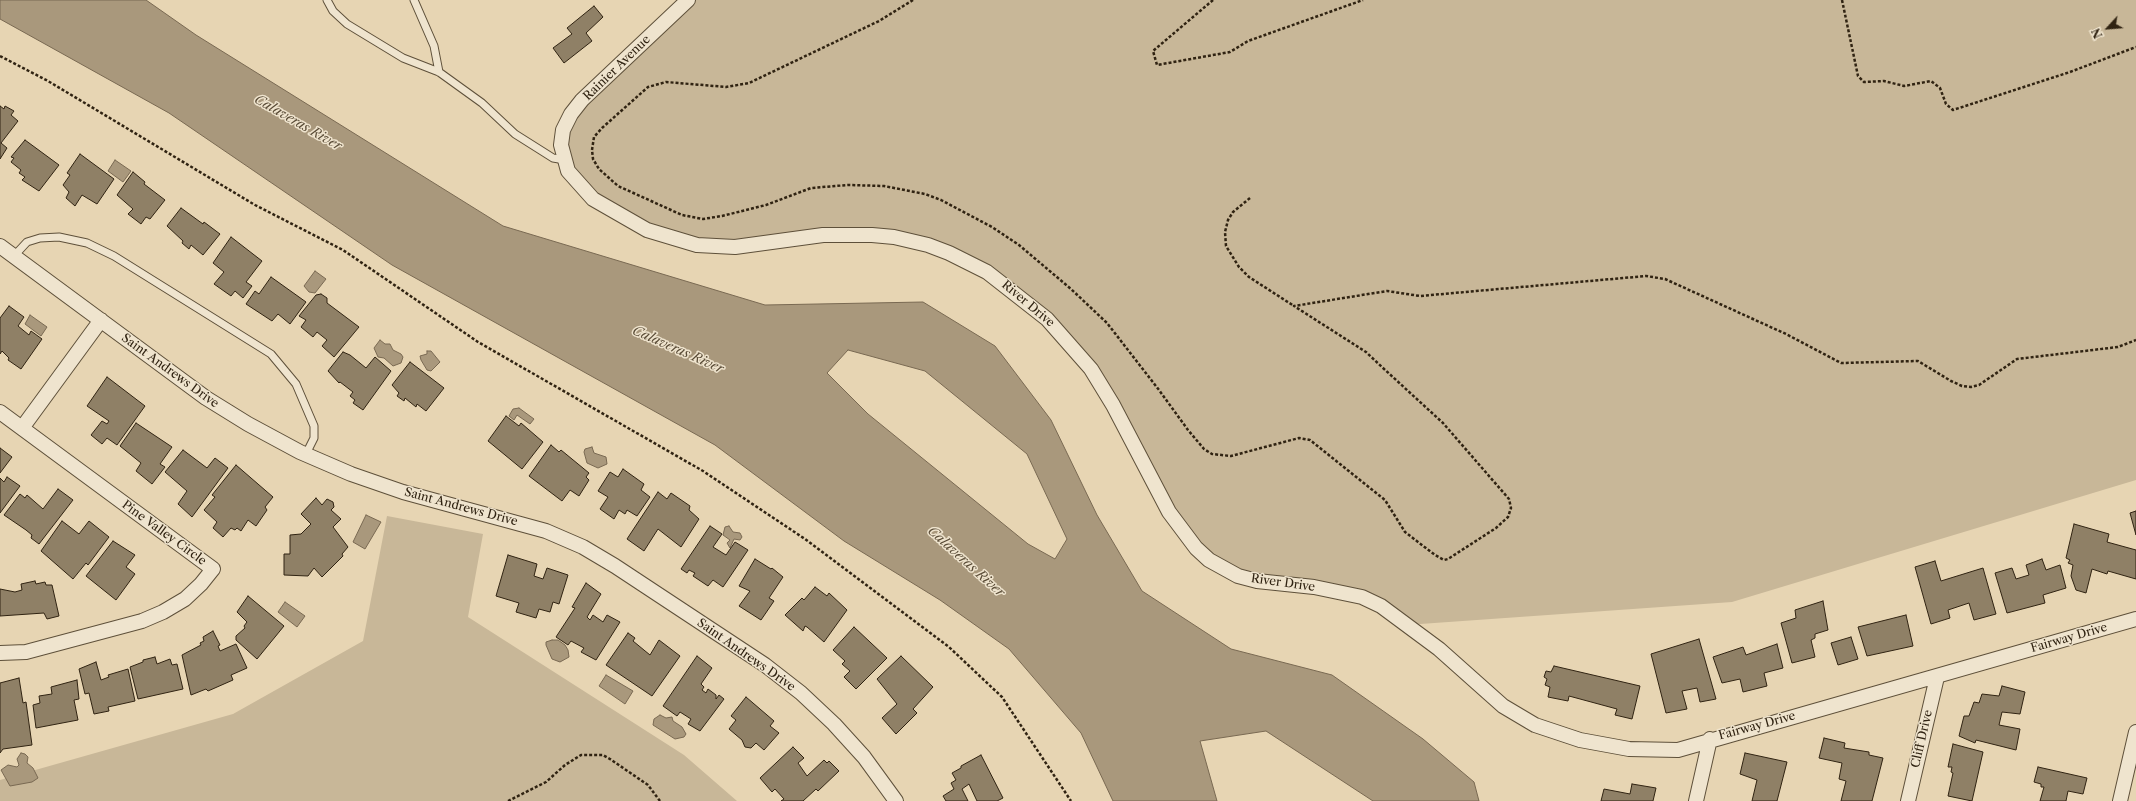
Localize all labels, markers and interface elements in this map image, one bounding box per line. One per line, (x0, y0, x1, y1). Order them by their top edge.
north arrow (2088, 8, 2128, 48)
text: N (2089, 26, 2106, 41)
street label: Rainier Avenue (581, 32, 653, 104)
water label: Calaveras River (252, 92, 344, 154)
street label: River Drive (999, 278, 1057, 330)
water label: Calaveras River (630, 323, 726, 377)
street label: Saint Andrews Drive (119, 331, 221, 411)
street label: Saint Andrews Drive (403, 485, 519, 529)
street label: Pine Valley Circle (119, 498, 209, 568)
water label: Calaveras River (924, 523, 1008, 601)
street label: River Drive (1250, 571, 1316, 595)
street label: Saint Andrews Drive (694, 616, 798, 694)
street label: Fairway Drive (2029, 620, 2109, 656)
street label: Fairway Drive (1717, 709, 1797, 743)
street label: Cliff Drive (1908, 709, 1936, 769)

